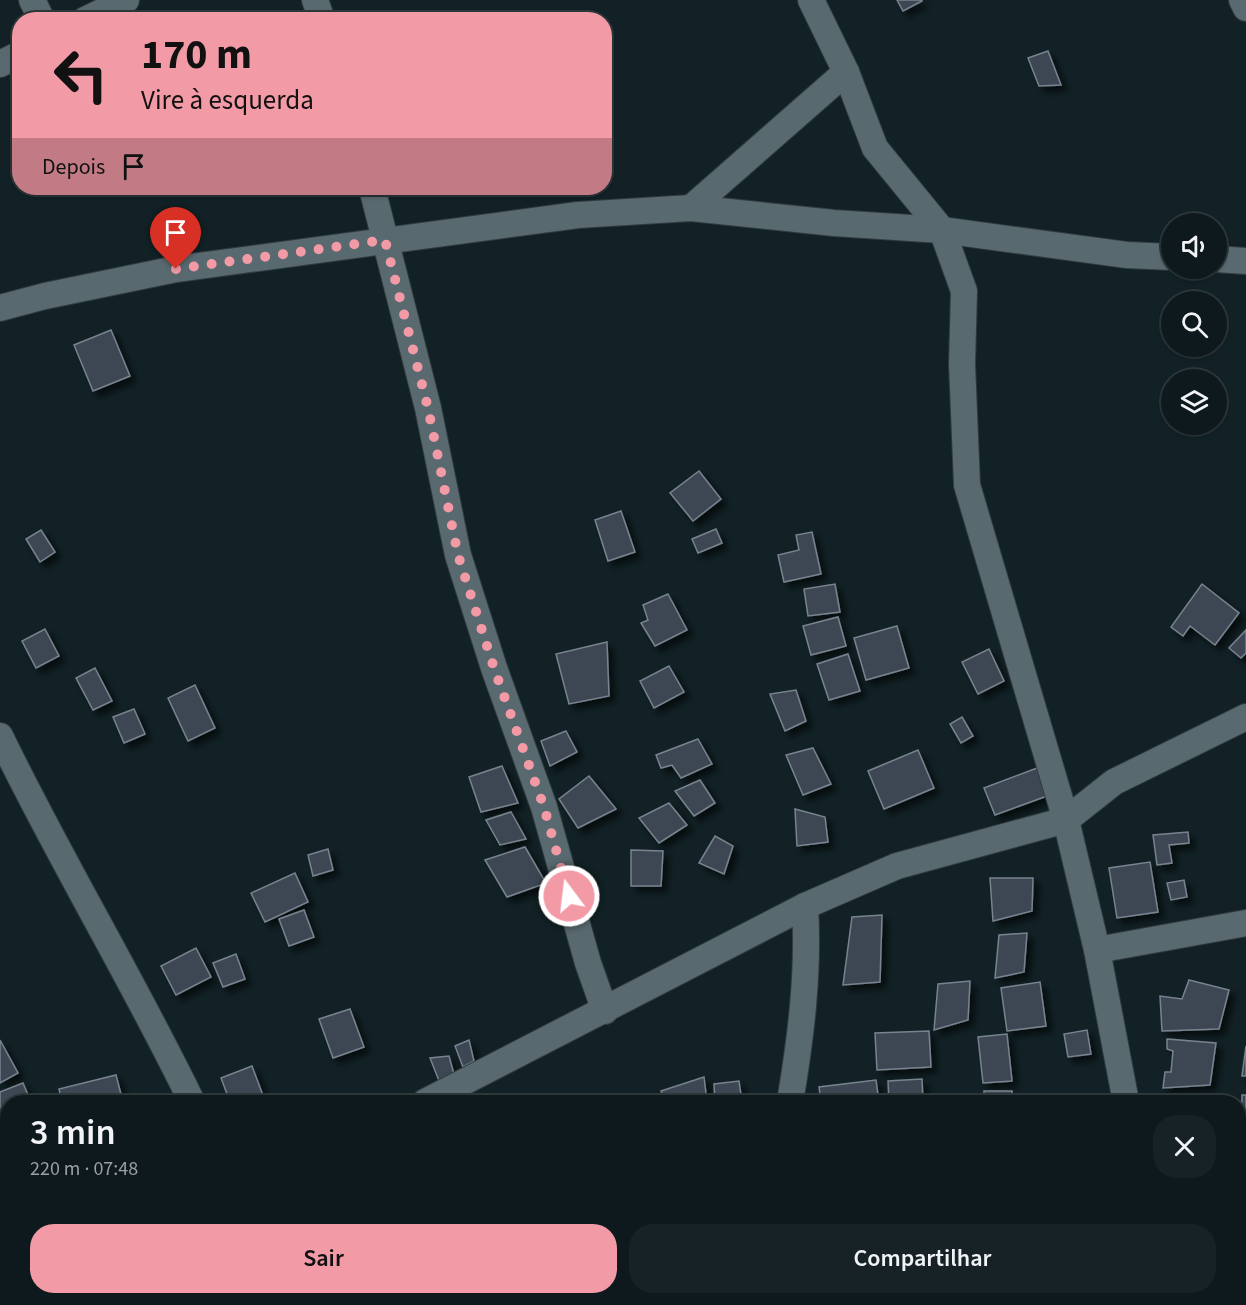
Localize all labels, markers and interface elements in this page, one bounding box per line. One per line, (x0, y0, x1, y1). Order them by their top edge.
text: 170 m (141, 25, 252, 85)
icon: left (42, 36, 120, 114)
text: Vire à esquerda (141, 81, 314, 120)
icon: arrive (117, 150, 150, 183)
text: Depois (42, 151, 105, 183)
pin (150, 207, 201, 269)
map controls (1161, 213, 1227, 435)
button: sound (1161, 213, 1227, 279)
icon: arrive (159, 216, 192, 249)
button: search (1161, 291, 1227, 357)
button: layers (1161, 369, 1227, 435)
position arrow (537, 864, 601, 928)
text: 3 min (30, 1107, 116, 1158)
button: close (1153, 1115, 1216, 1178)
text: 220 m · 07:48 (30, 1155, 138, 1183)
button: Sair (30, 1224, 617, 1293)
button: Compartilhar (629, 1224, 1216, 1293)

